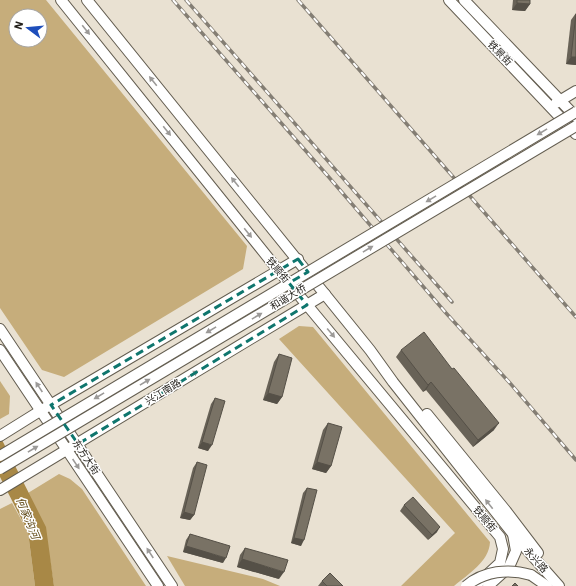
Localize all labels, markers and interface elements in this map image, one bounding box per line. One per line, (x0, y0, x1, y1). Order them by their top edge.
north arrow (8, 8, 48, 48)
text: N (11, 19, 26, 31)
one-way arrow (81, 24, 90, 35)
street label: 铁景街 (485, 38, 515, 68)
one-way arrow (148, 76, 157, 87)
one-way arrow (162, 126, 171, 137)
one-way arrow (537, 129, 548, 136)
one-way arrow (230, 177, 239, 188)
one-way arrow (425, 195, 437, 202)
one-way arrow (244, 228, 252, 238)
one-way arrow (362, 246, 374, 253)
street label: 铁顺街 (263, 254, 293, 286)
street label: 和谐大桥 (268, 281, 308, 313)
one-way arrow (251, 312, 263, 319)
one-way arrow (205, 326, 217, 333)
one-way arrow (327, 328, 335, 338)
one-way arrow (188, 370, 198, 378)
street label: 兴江南路 (143, 376, 183, 408)
one-way arrow (139, 379, 151, 386)
one-way arrow (35, 382, 43, 392)
one-way arrow (93, 393, 105, 400)
street label: 东方大街 (69, 437, 103, 477)
one-way arrow (28, 446, 39, 453)
one-way arrow (72, 459, 80, 470)
water label: 何家沟河 (13, 495, 43, 543)
one-way arrow (485, 498, 493, 509)
street label: 铁顺街 (470, 503, 500, 535)
street label: 永兴路 (521, 544, 551, 576)
one-way arrow (146, 548, 154, 559)

